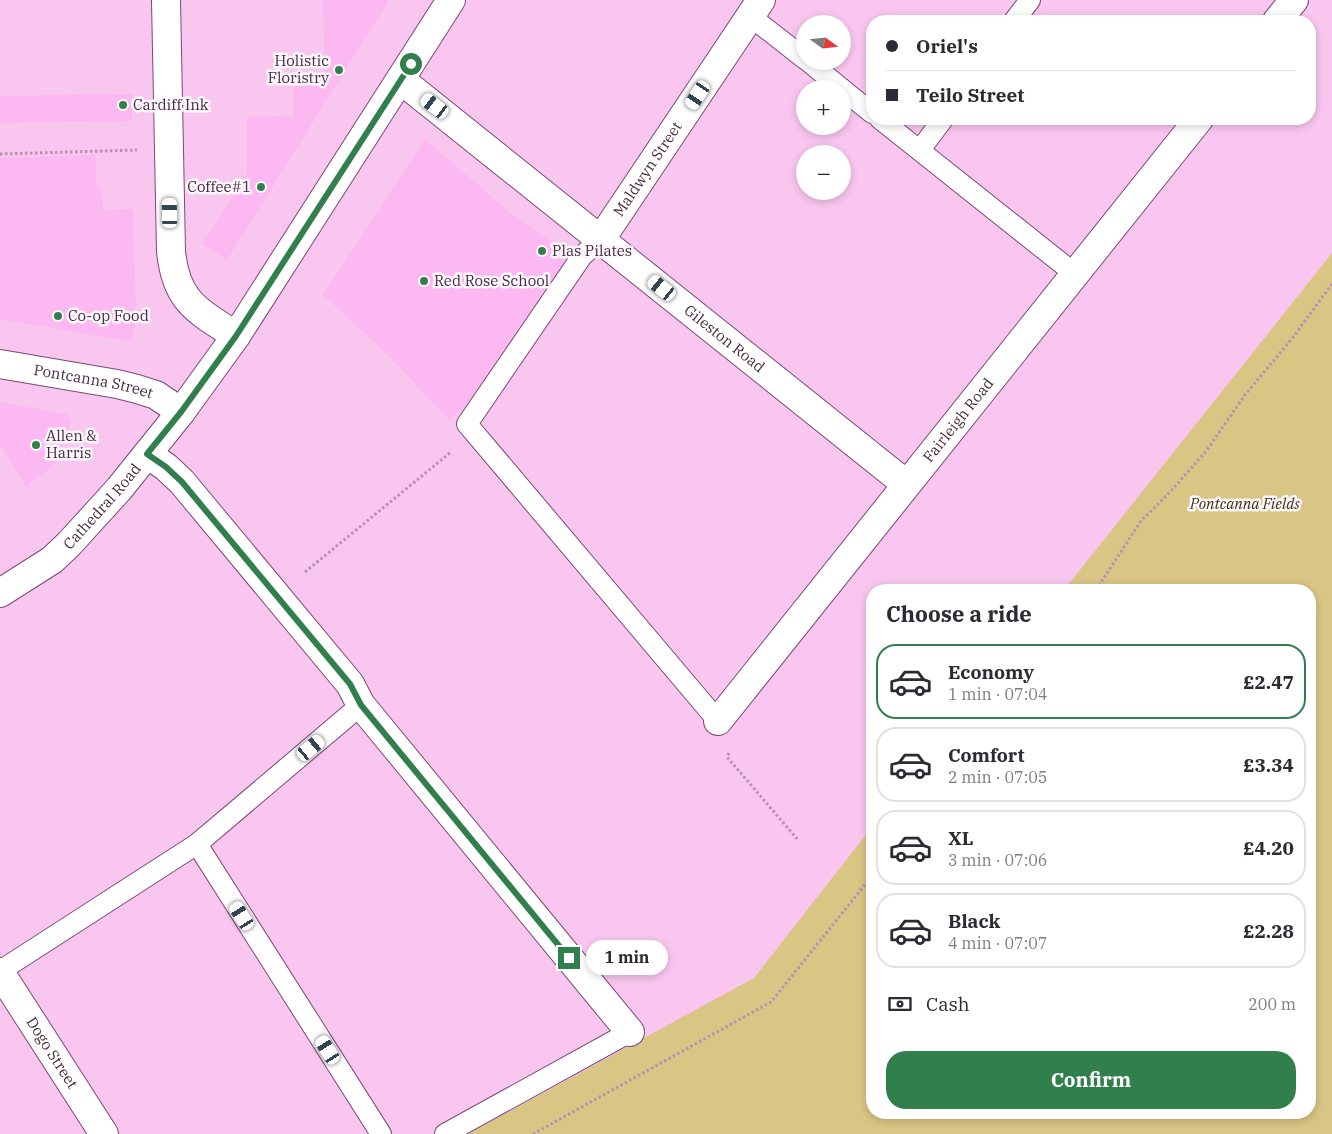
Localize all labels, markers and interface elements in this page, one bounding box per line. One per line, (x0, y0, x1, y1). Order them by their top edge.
north arrow (796, 15, 851, 70)
map controls (796, 15, 851, 200)
text: Oriel's (916, 34, 978, 58)
place label: Holistic Floristry (268, 51, 329, 87)
route start (400, 53, 422, 75)
marker: Holistic Floristry (333, 64, 345, 76)
car (683, 78, 712, 112)
button: + (796, 80, 851, 135)
text: Teilo Street (916, 83, 1024, 107)
car (418, 91, 451, 121)
place label: Cardiff Ink (133, 95, 209, 114)
marker: Cardiff Ink (117, 99, 129, 111)
street label: Maldwyn Street (609, 118, 686, 220)
button: − (796, 145, 851, 200)
place label: Coffee#1 (187, 177, 251, 196)
marker: Coffee#1 (255, 181, 267, 193)
car (162, 198, 177, 228)
place label: Plas Pilates (552, 241, 632, 260)
marker: Plas Pilates (536, 245, 548, 257)
place label: Red Rose School (434, 271, 549, 290)
car (645, 273, 678, 303)
marker: Red Rose School (418, 275, 430, 287)
street label: Gileston Road (680, 300, 769, 376)
place label: Co-op Food (68, 306, 149, 325)
marker: Co-op Food (52, 310, 64, 322)
street label: Pontcanna Street (32, 360, 156, 403)
street label: Fairleigh Road (919, 374, 997, 466)
place label: Allen & Harris (46, 426, 97, 462)
marker: Allen & Harris (30, 439, 42, 451)
street label: Cathedral Road (59, 459, 145, 553)
park label: Pontcanna Fields (1189, 494, 1300, 513)
text: Choose a ride (886, 599, 1032, 628)
icon: car (888, 659, 933, 704)
text: Economy (948, 660, 1034, 684)
text: £2.47 (1243, 670, 1294, 694)
text: 1 min · 07:04 (948, 684, 1047, 704)
car (294, 733, 327, 763)
icon: car (888, 742, 933, 787)
text: Comfort (948, 743, 1025, 767)
text: £3.34 (1243, 753, 1294, 777)
text: 2 min · 07:05 (948, 767, 1047, 787)
icon: car (888, 825, 933, 870)
text: XL (948, 826, 974, 850)
text: £4.20 (1243, 836, 1294, 860)
text: 3 min · 07:06 (948, 850, 1047, 870)
car (227, 899, 256, 933)
icon: car (888, 908, 933, 953)
text: Black (948, 909, 1000, 933)
text: £2.28 (1243, 919, 1294, 943)
text: 4 min · 07:07 (948, 933, 1047, 953)
callout: 1 min (586, 940, 669, 976)
route end (558, 947, 580, 969)
text: 1 min (605, 947, 649, 967)
icon: cash (886, 990, 914, 1018)
text: Cash (926, 992, 970, 1016)
text: 200 m (1248, 994, 1296, 1014)
street label: Dogo Street (22, 1013, 82, 1092)
car (313, 1033, 342, 1067)
button: Confirm (886, 1051, 1296, 1109)

